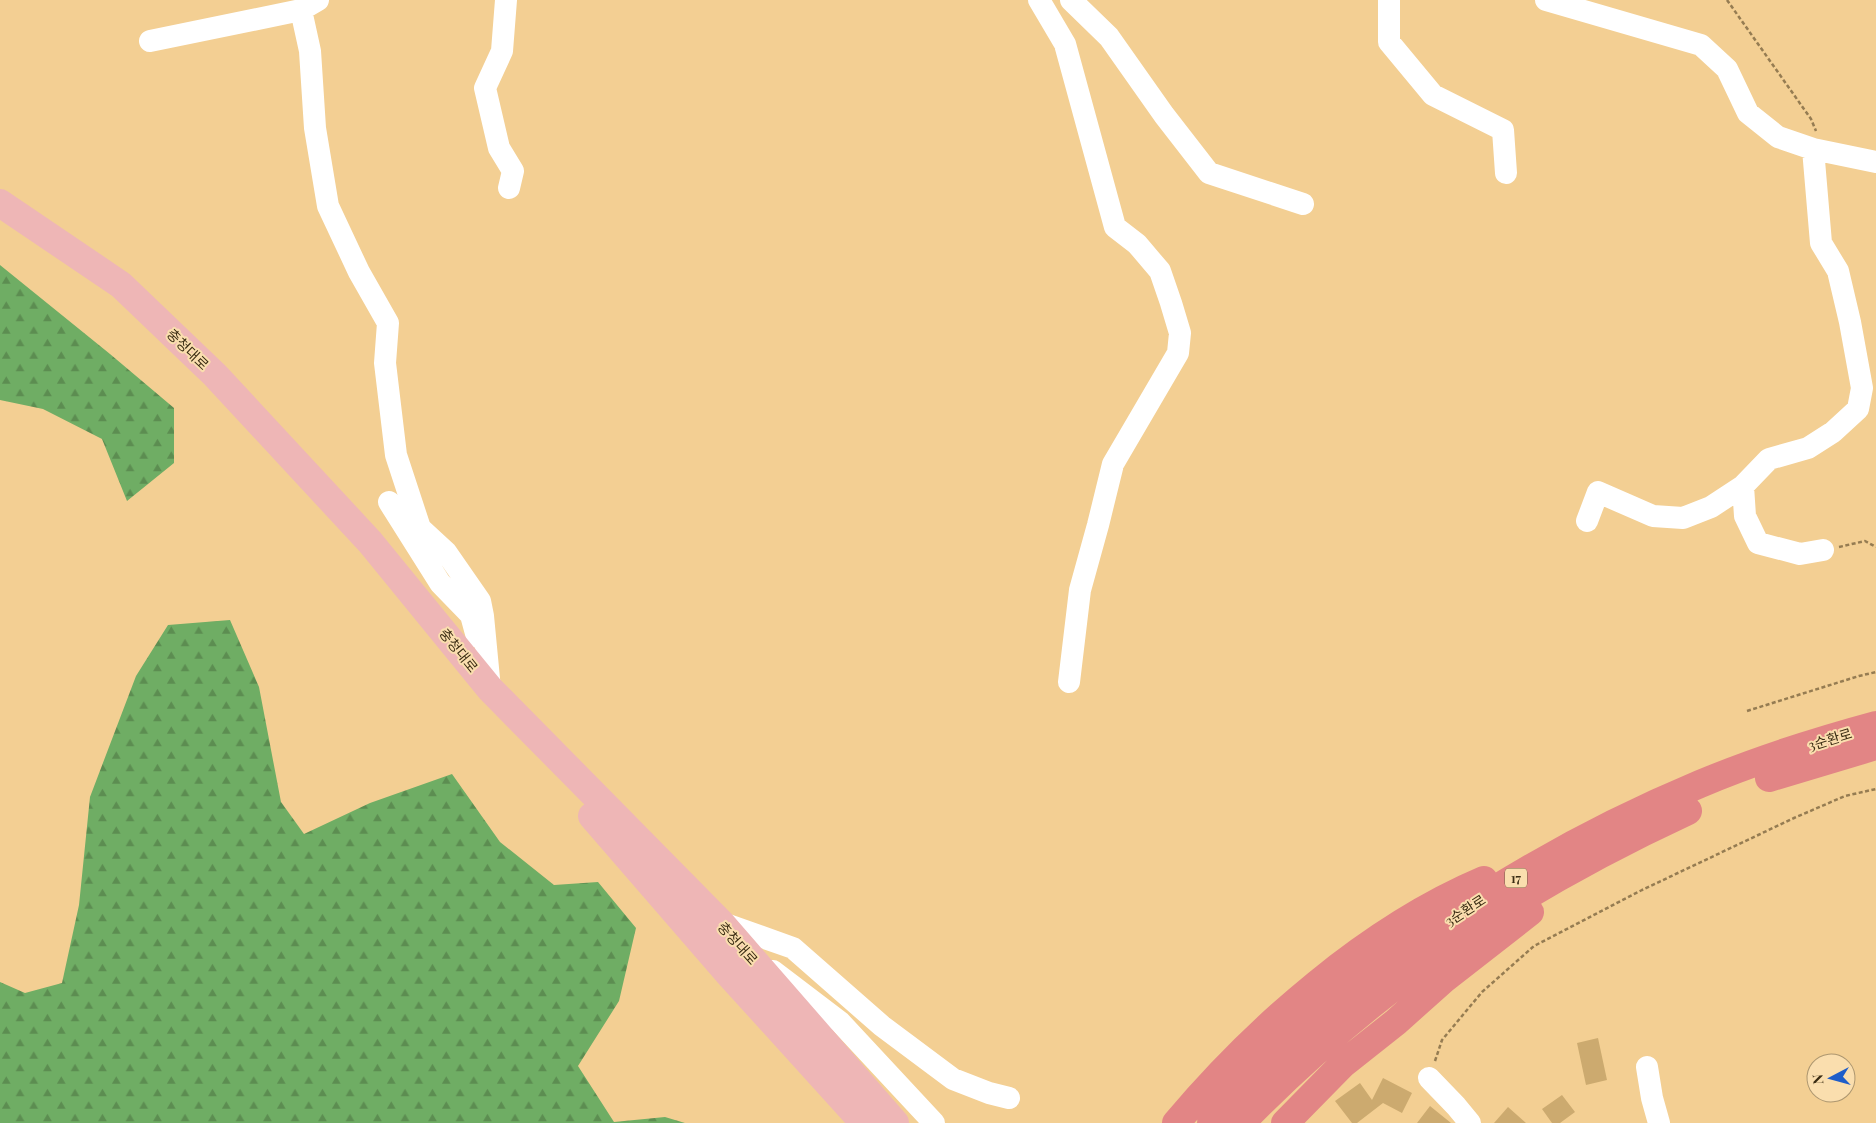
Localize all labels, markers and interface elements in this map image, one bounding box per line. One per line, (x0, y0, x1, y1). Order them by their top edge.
street label: 충청대로 (163, 324, 213, 374)
street label: 충청대로 (435, 624, 483, 676)
street label: 3순환로 (1806, 723, 1854, 755)
road number: 17 (1505, 868, 1527, 888)
street label: 3순환로 (1441, 890, 1489, 930)
street label: 충청대로 (714, 917, 762, 969)
north arrow (1806, 1053, 1856, 1103)
text: N (1808, 1073, 1828, 1085)

